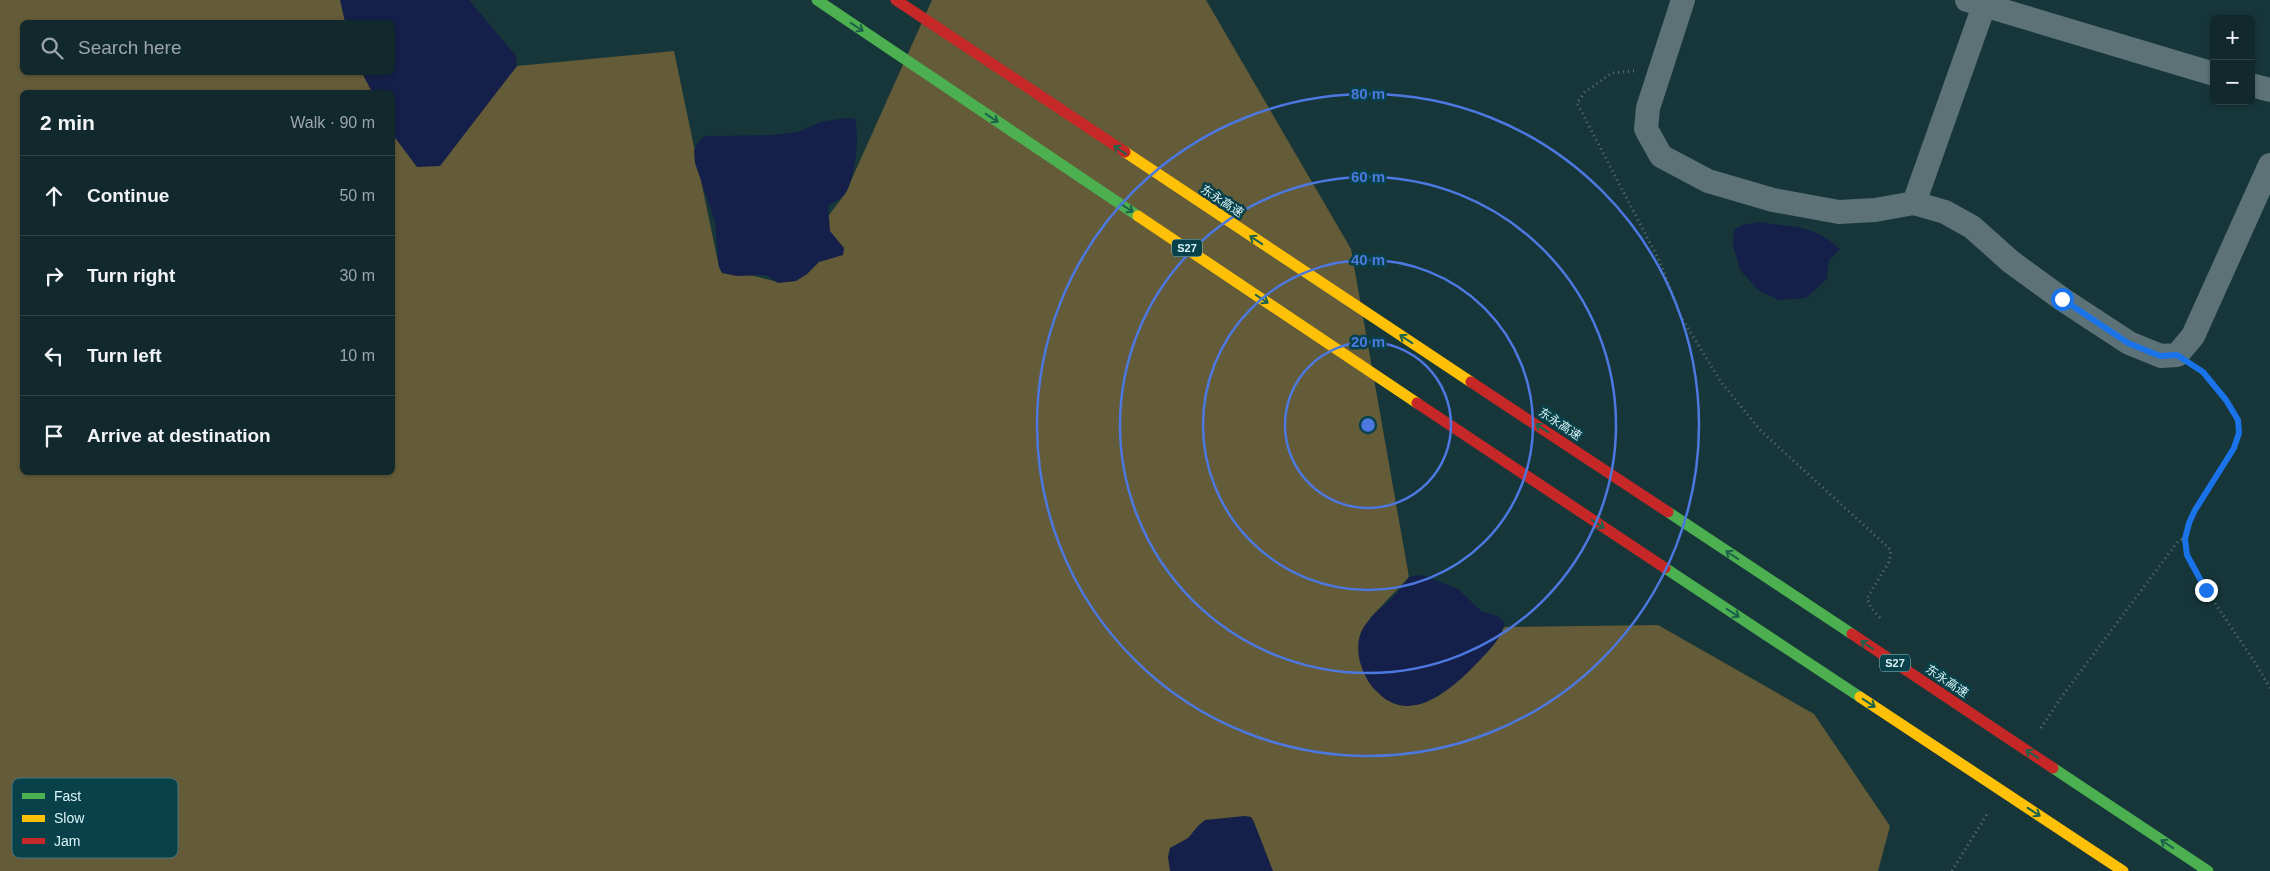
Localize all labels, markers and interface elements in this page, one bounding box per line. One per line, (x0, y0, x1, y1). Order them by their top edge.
map controls (2210, 15, 2255, 105)
button: + (2210, 15, 2255, 60)
search box (20, 20, 395, 75)
one-way arrow (850, 22, 864, 32)
icon: search (38, 34, 66, 62)
text: Search here (78, 37, 182, 58)
button: − (2210, 60, 2255, 105)
text: 80 m (1351, 85, 1385, 102)
text: 2 min (40, 111, 95, 134)
one-way arrow (985, 113, 999, 123)
text: Walk · 90 m (290, 114, 375, 131)
one-way arrow (1113, 145, 1127, 155)
text: 60 m (1351, 168, 1385, 185)
icon: ahead (40, 182, 68, 210)
street label: 东永高速 (1198, 182, 1246, 220)
text: Continue (87, 185, 169, 206)
text: 50 m (339, 187, 375, 204)
one-way arrow (1120, 203, 1134, 213)
one-way arrow (1249, 235, 1263, 245)
road number: S27 (1172, 240, 1202, 256)
text: 40 m (1351, 251, 1385, 268)
icon: right (40, 262, 68, 290)
text: Turn right (87, 265, 175, 286)
text: 30 m (339, 267, 375, 284)
route start (2051, 288, 2074, 311)
one-way arrow (1255, 294, 1269, 304)
text: 20 m (1351, 333, 1385, 350)
one-way arrow (1399, 334, 1413, 344)
icon: left (40, 342, 68, 370)
text: Turn left (87, 345, 162, 366)
text: 10 m (339, 347, 375, 364)
street label: 东永高速 (1536, 405, 1584, 443)
centre of rings (1359, 416, 1377, 434)
icon: arrive (40, 422, 68, 450)
one-way arrow (1535, 423, 1549, 433)
text: Arrive at destination (87, 425, 271, 446)
one-way arrow (1590, 519, 1604, 529)
one-way arrow (1725, 550, 1739, 560)
route end (2195, 579, 2218, 602)
one-way arrow (1726, 609, 1740, 619)
one-way arrow (1861, 640, 1875, 650)
road number: S27 (1880, 654, 1910, 671)
street label: 东永高速 (1923, 662, 1971, 700)
one-way arrow (1862, 698, 1876, 708)
one-way arrow (2025, 749, 2039, 759)
legend (12, 778, 178, 858)
text: Fast (54, 788, 81, 804)
one-way arrow (2026, 807, 2040, 817)
text: Slow (54, 810, 85, 826)
text: Jam (54, 833, 80, 849)
one-way arrow (2161, 839, 2175, 849)

